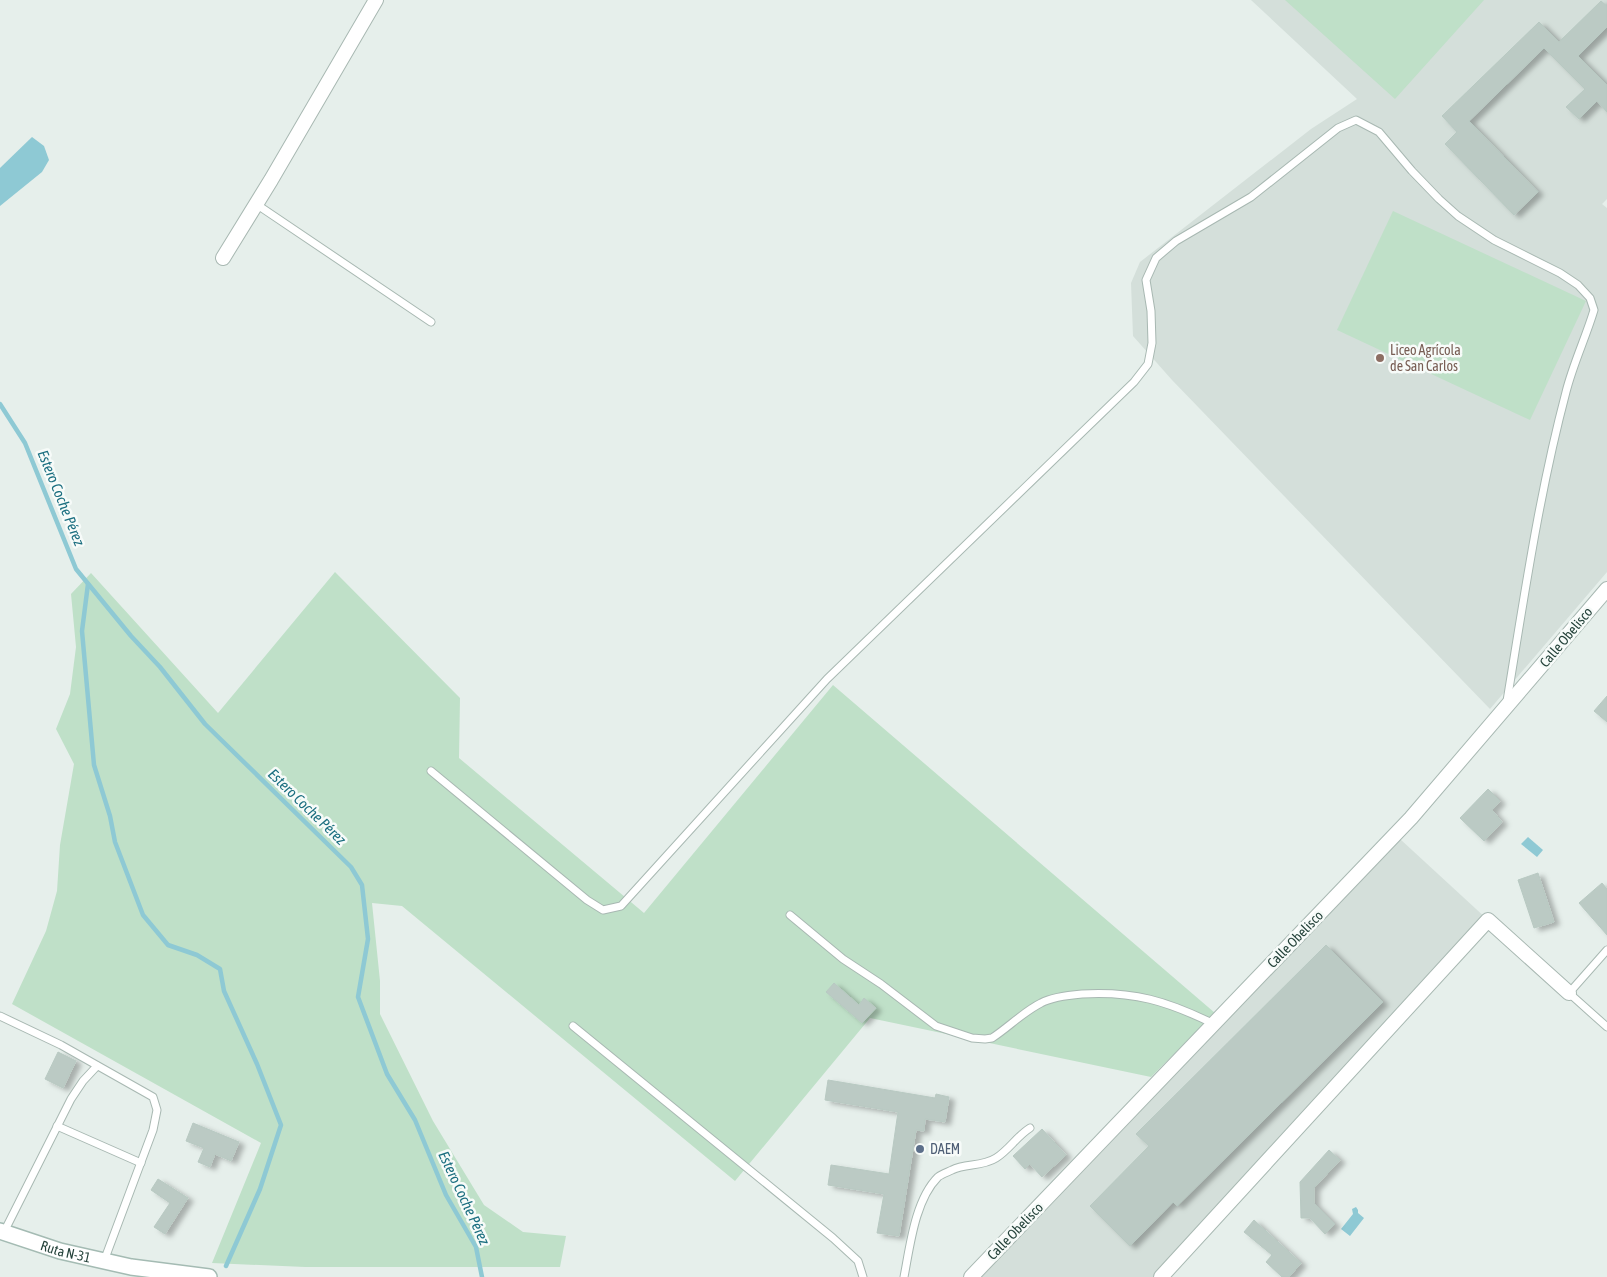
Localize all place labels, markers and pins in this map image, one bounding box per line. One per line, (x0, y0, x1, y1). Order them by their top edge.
place label: Liceo Agrícola de San Carlos (1390, 342, 1461, 374)
marker: Liceo Agrícola de San Carlos (1374, 352, 1386, 364)
place label: DAEM (930, 1141, 960, 1157)
marker: DAEM (914, 1143, 926, 1155)

